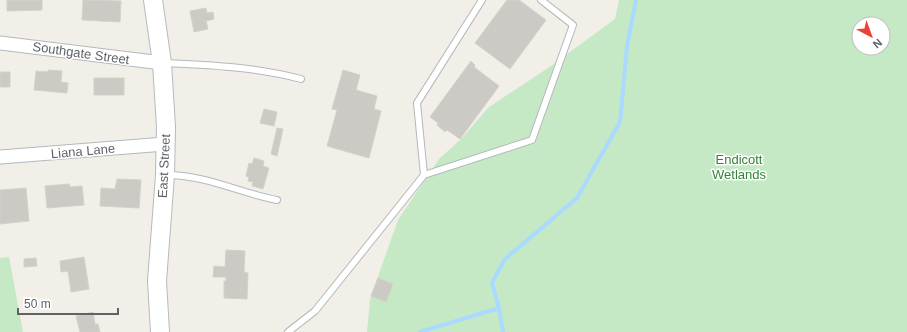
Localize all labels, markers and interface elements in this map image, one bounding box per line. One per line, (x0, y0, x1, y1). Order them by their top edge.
north arrow (851, 16, 891, 56)
text: N (871, 36, 884, 51)
street label: Southgate Street (32, 39, 131, 67)
street label: East Street (155, 133, 173, 199)
street label: Liana Lane (50, 141, 116, 161)
park label: Endicott Wetlands (712, 152, 766, 182)
scale bar (18, 290, 118, 316)
text: 50 m (24, 297, 51, 311)

